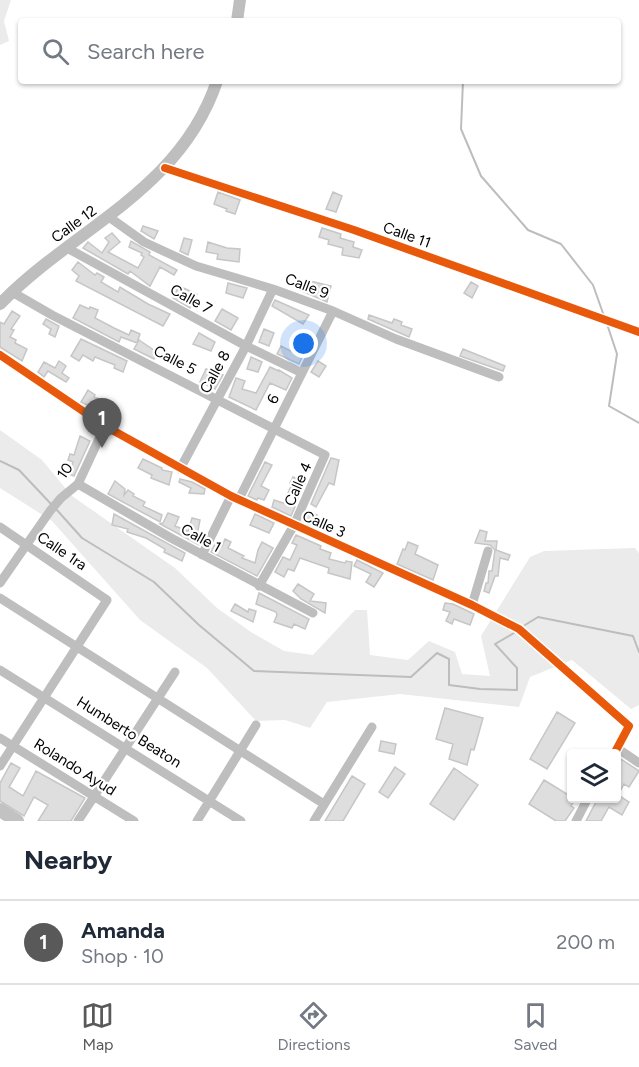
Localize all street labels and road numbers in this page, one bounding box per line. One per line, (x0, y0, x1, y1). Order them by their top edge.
street label: Calle 12 (48, 202, 100, 246)
street label: Calle 11 (381, 218, 433, 252)
street label: Calle 9 (283, 269, 331, 303)
street label: Calle 7 (167, 280, 215, 318)
street label: Calle 5 (151, 342, 199, 378)
street label: Calle 8 (196, 347, 234, 397)
street label: 6 (263, 391, 283, 407)
street label: 10 (53, 459, 77, 483)
street label: Calle 4 (280, 459, 316, 509)
street label: Calle 3 (300, 507, 348, 541)
street label: Calle 1 (178, 520, 224, 556)
street label: Calle 1ra (34, 528, 90, 574)
street label: Humberto Beaton (73, 693, 185, 771)
street label: Rolando Ayud (31, 735, 119, 799)

